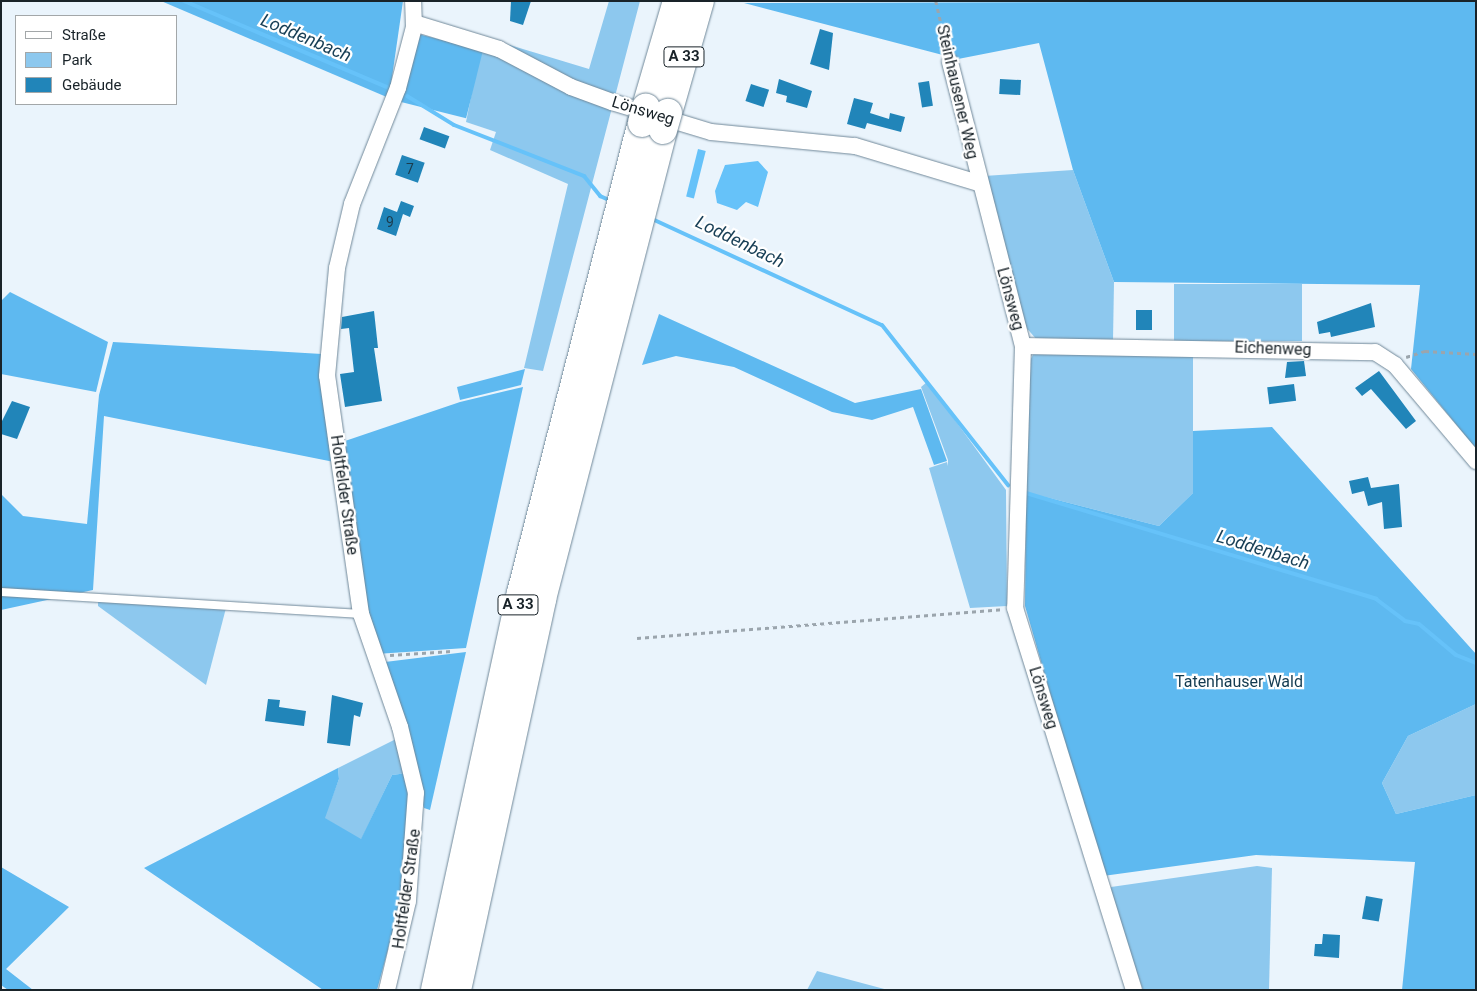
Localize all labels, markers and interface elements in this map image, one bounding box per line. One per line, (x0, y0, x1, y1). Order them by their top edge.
water label: Loddenbach (258, 9, 354, 67)
legend (15, 15, 178, 105)
street label: Steinhausener Weg (932, 23, 982, 161)
text: Straße (62, 26, 106, 44)
road number: A 33 (663, 44, 705, 70)
text: Park (62, 51, 92, 69)
text: Gebäude (62, 76, 121, 94)
street label: Lönsweg (609, 92, 677, 130)
house number: 7 (406, 161, 414, 177)
water label: Loddenbach (692, 211, 788, 273)
house number: 9 (386, 214, 394, 230)
street label: Lönsweg (992, 265, 1028, 333)
street label: Eichenweg (1234, 338, 1312, 360)
street label: Holtfelder Straße (326, 434, 362, 556)
water label: Loddenbach (1214, 526, 1312, 574)
road number: A 33 (497, 592, 539, 618)
street label: Lönsweg (1024, 664, 1062, 732)
park label: Tatenhauser Wald (1175, 672, 1303, 692)
street label: Holtfelder Straße (389, 828, 425, 950)

